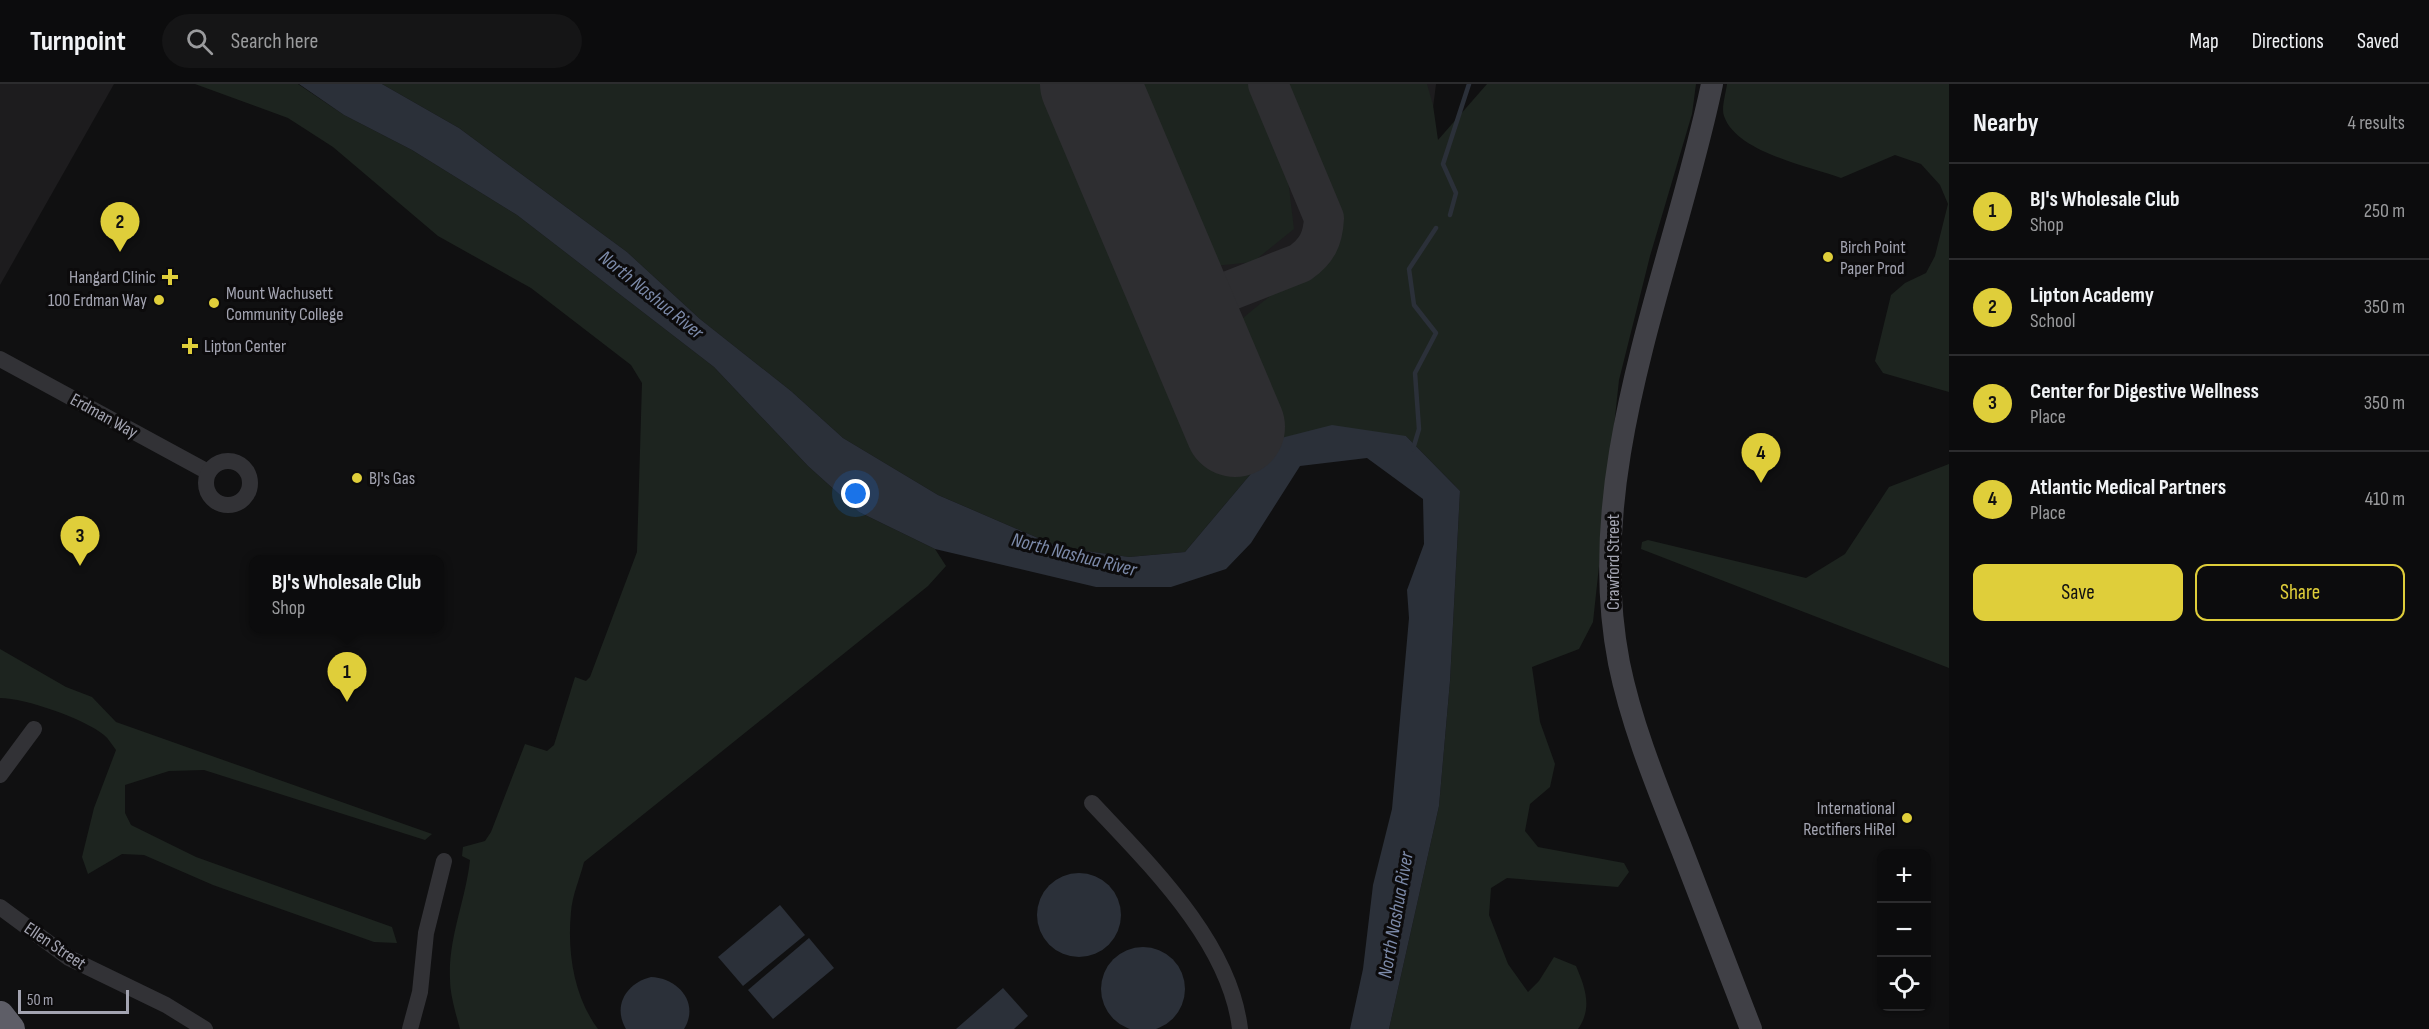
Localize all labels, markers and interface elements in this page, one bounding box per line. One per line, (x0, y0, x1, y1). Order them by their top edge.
search box (162, 14, 582, 68)
text: Turnpoint (30, 25, 126, 58)
icon: search (183, 25, 216, 58)
text: Search here (231, 28, 318, 55)
text: Map (2189, 29, 2219, 54)
text: Directions (2252, 29, 2324, 54)
text: Saved (2357, 29, 2399, 54)
text: Nearby (1973, 108, 2039, 139)
text: 4 results (2348, 111, 2405, 135)
text: BJ's Wholesale Club (2030, 186, 2180, 213)
text: 1 (1989, 199, 1996, 223)
text: 250 m (2364, 199, 2405, 223)
pin: 2 (100, 202, 140, 252)
text: Shop (2030, 213, 2064, 237)
place label: Birch Point Paper Prod (1840, 237, 1906, 279)
water label: North Nashua River (594, 245, 709, 345)
marker: Birch Point Paper Prod (1821, 250, 1835, 264)
place label: Hangard Clinic (69, 267, 156, 288)
marker: Hangard Clinic (161, 268, 179, 286)
text: Lipton Academy (2030, 282, 2154, 309)
place label: Mount Wachusett Community College (226, 283, 343, 325)
place label: 100 Erdman Way (48, 290, 147, 311)
marker: 100 Erdman Way (152, 293, 166, 307)
text: 2 (1988, 295, 1997, 319)
text: 350 m (2364, 295, 2405, 319)
marker: Mount Wachusett Community College (207, 296, 221, 310)
text: School (2030, 309, 2075, 333)
place label: Lipton Center (204, 336, 286, 357)
marker: Lipton Center (181, 337, 199, 355)
text: Center for Digestive Wellness (2030, 378, 2259, 405)
street label: Erdman Way (67, 389, 141, 443)
text: 3 (1988, 391, 1997, 415)
text: 350 m (2364, 391, 2405, 415)
text: Place (2030, 405, 2066, 429)
pin: 4 (1742, 434, 1780, 483)
place label: BJ's Gas (369, 468, 415, 489)
marker: BJ's Gas (350, 471, 364, 485)
text: Atlantic Medical Partners (2030, 474, 2226, 501)
your location (841, 479, 870, 508)
text: 4 (1988, 487, 1997, 511)
text: 410 m (2365, 487, 2405, 511)
text: Place (2030, 501, 2066, 525)
street label: Crawford Street (1603, 514, 1624, 610)
pin: 3 (60, 516, 100, 566)
water label: North Nashua River (1009, 528, 1140, 582)
popup (249, 555, 444, 633)
button: Save (1973, 564, 2183, 621)
button: Share (2195, 564, 2405, 621)
text: BJ's Wholesale Club (272, 569, 421, 596)
text: Shop (272, 596, 305, 620)
pin: 1 (328, 652, 366, 702)
place label: International Rectifiers HiRel (1803, 798, 1895, 840)
marker: International Rectifiers HiRel (1900, 811, 1914, 825)
water label: North Nashua River (1373, 849, 1419, 980)
map controls (1877, 849, 1931, 1011)
button: + (1877, 849, 1931, 903)
button: − (1877, 903, 1931, 957)
street label: Ellen Street (20, 918, 90, 975)
button: locate (1877, 957, 1931, 1011)
scale bar (18, 987, 129, 1014)
text: 50 m (27, 991, 53, 1010)

